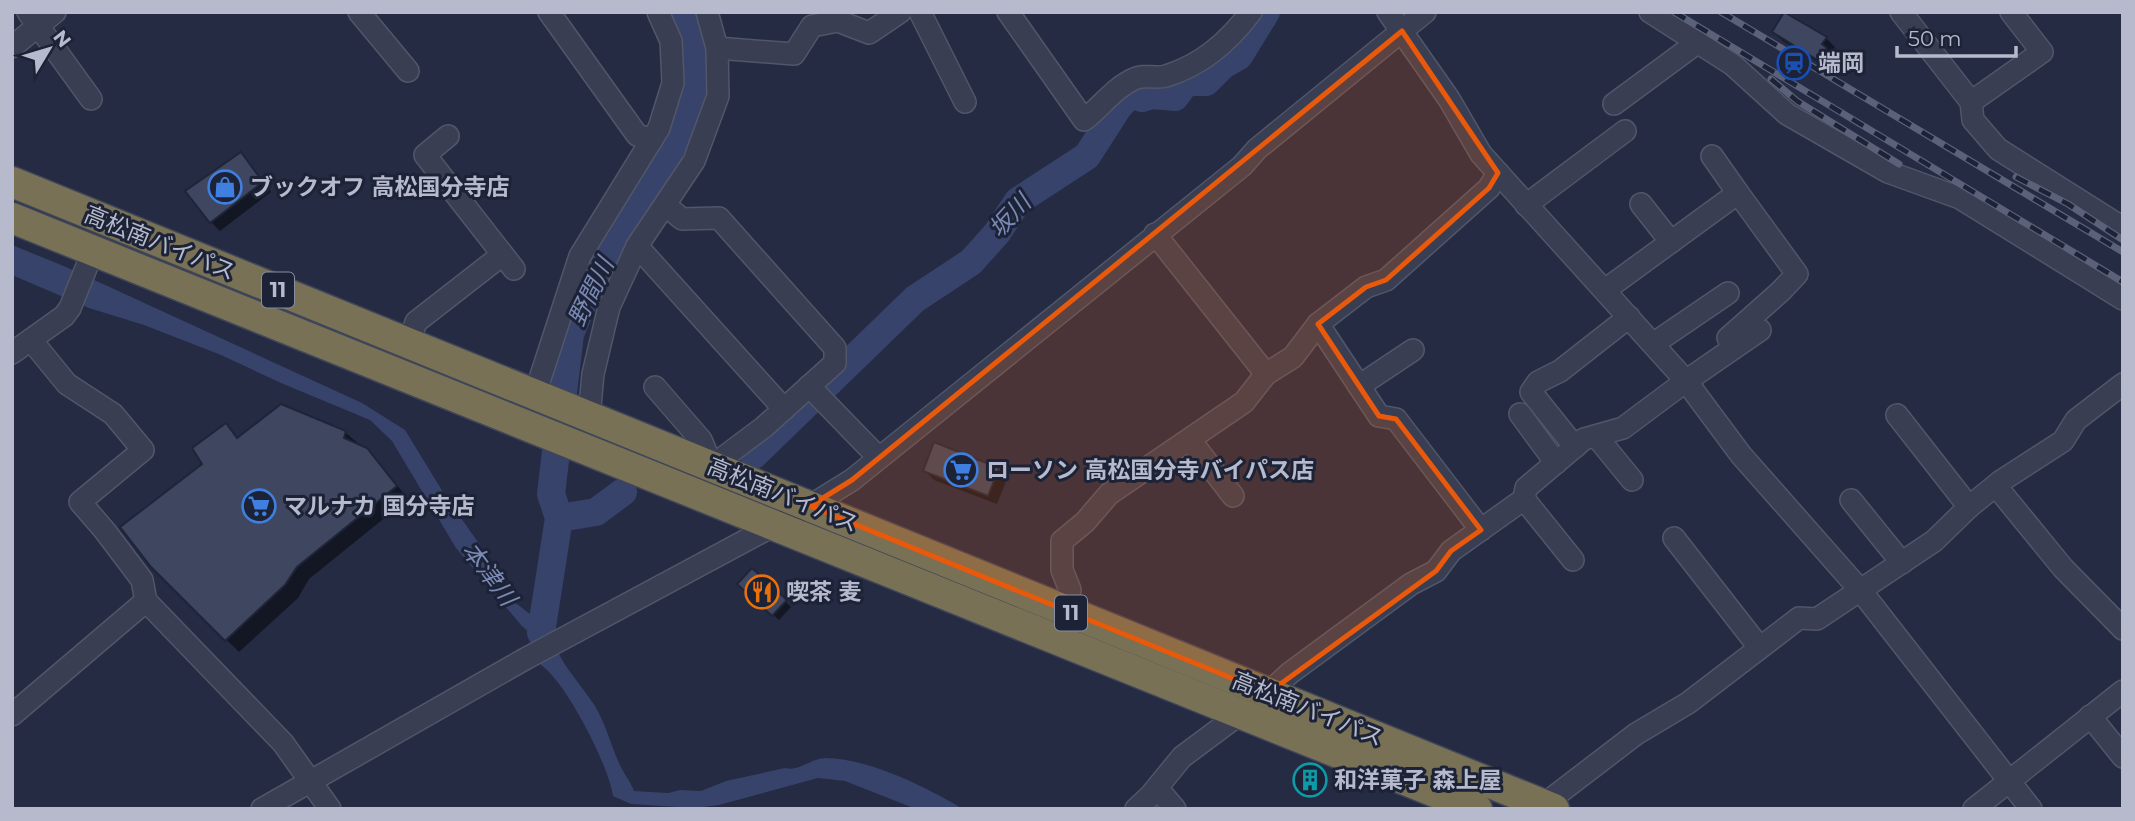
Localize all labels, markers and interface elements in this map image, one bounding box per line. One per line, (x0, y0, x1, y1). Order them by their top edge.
north arrow (14, 14, 84, 84)
scale bar (1897, 14, 2016, 58)
text: N (48, 26, 76, 52)
text: 50 m (1908, 26, 1962, 51)
station icon: 端岡 (1775, 44, 1813, 82)
place label: 端岡 (1818, 49, 1864, 77)
shop icon: ブックオフ 高松国分寺店 (206, 168, 244, 206)
place label: ブックオフ 高松国分寺店 (250, 173, 510, 201)
water label: 坂川 (983, 186, 1039, 243)
street label: 高松南バイパス (80, 200, 240, 286)
water label: 野間川 (562, 250, 621, 330)
road number: 11 (262, 272, 294, 308)
supermarket icon: ローソン 高松国分寺バイパス店 (942, 451, 980, 489)
street label: 高松南バイパス (703, 452, 863, 538)
place label: ローソン 高松国分寺バイパス店 (986, 456, 1314, 484)
supermarket icon: マルナカ 国分寺店 (240, 487, 278, 525)
place label: マルナカ 国分寺店 (284, 492, 475, 520)
water label: 本津川 (456, 536, 524, 614)
restaurant icon: 喫茶 麦 (743, 573, 781, 611)
place label: 喫茶 麦 (786, 578, 862, 606)
road number: 11 (1055, 596, 1087, 630)
street label: 高松南バイパス (1228, 666, 1388, 752)
building icon: 和洋菓子 森上屋 (1291, 761, 1329, 799)
place label: 和洋菓子 森上屋 (1334, 766, 1502, 794)

